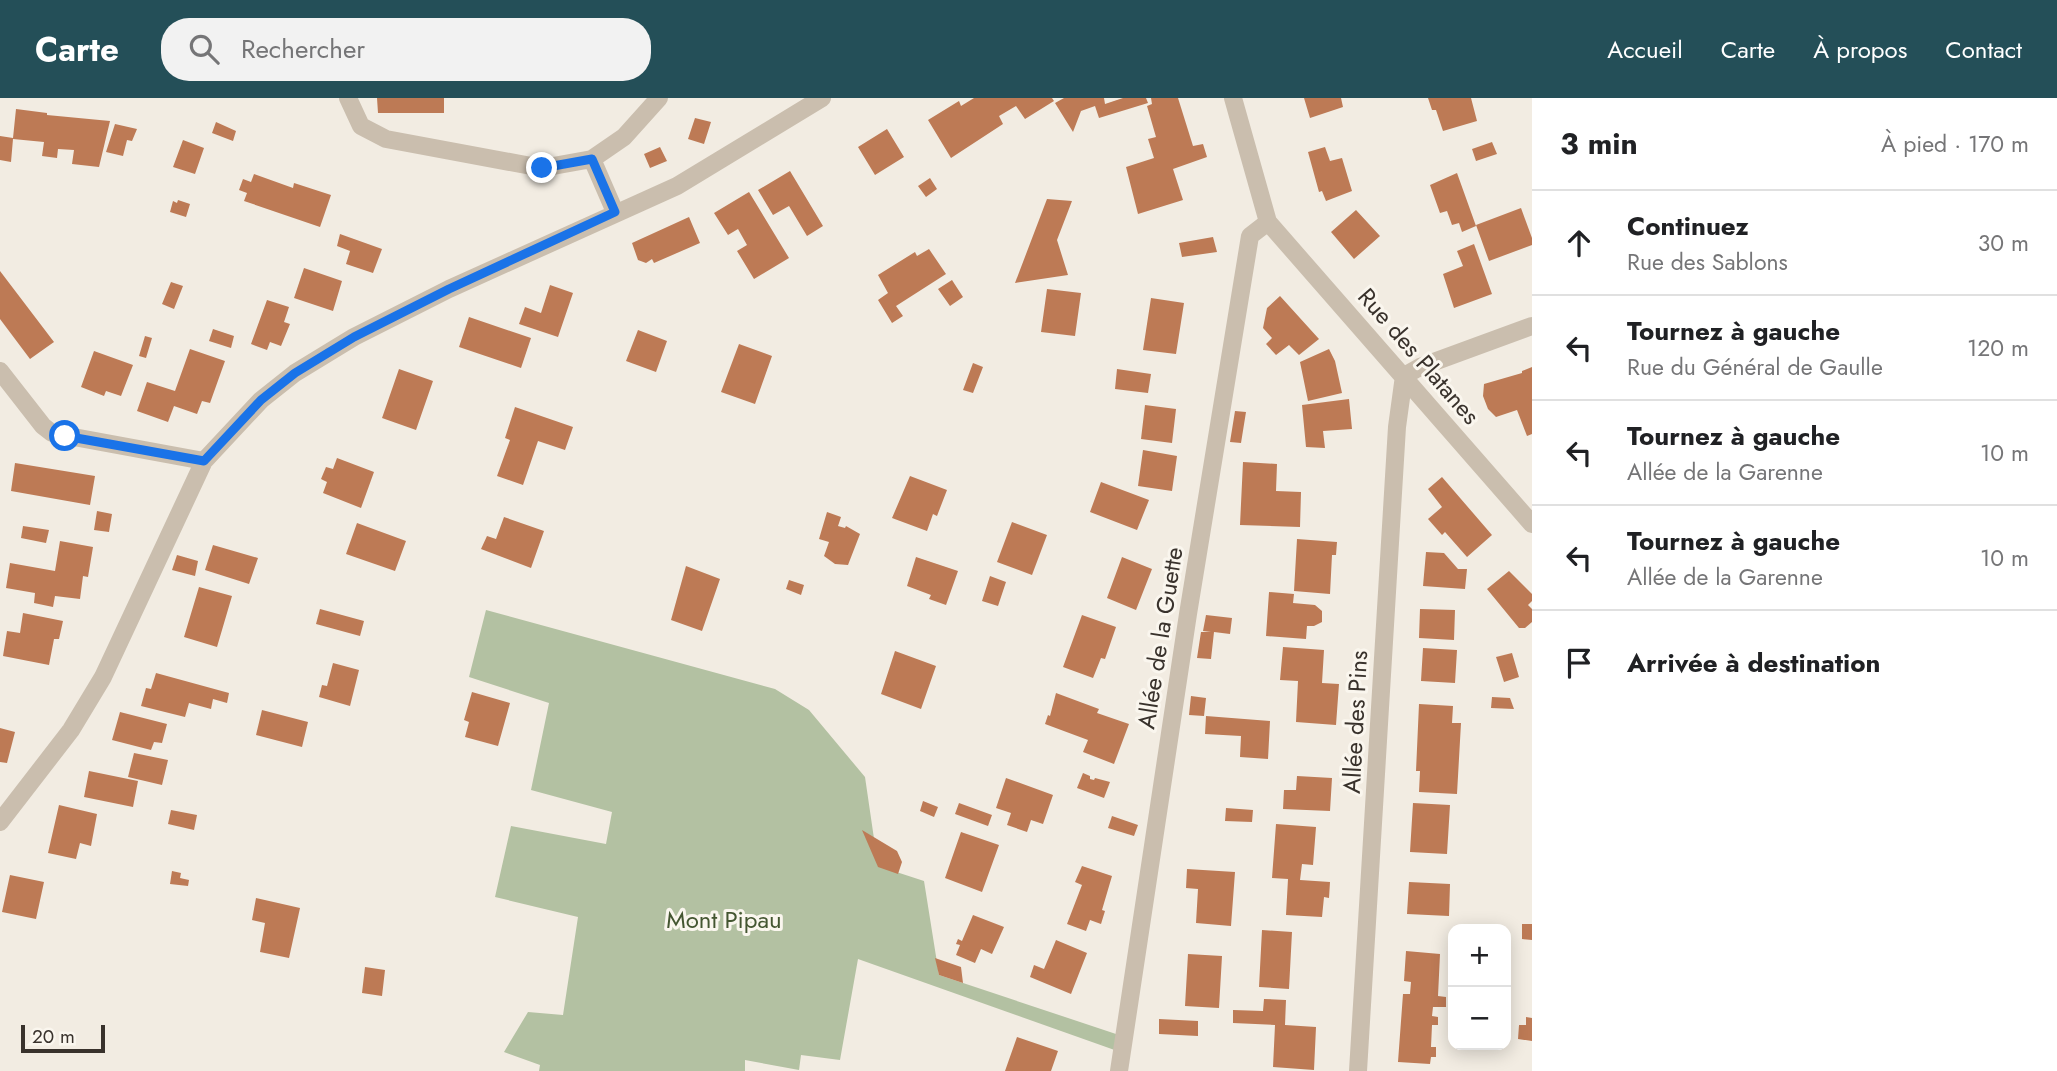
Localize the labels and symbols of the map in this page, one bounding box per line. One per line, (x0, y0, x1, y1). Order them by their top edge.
route end (526, 152, 557, 183)
street label: Rue des Platanes (1350, 280, 1488, 432)
route start (49, 420, 80, 451)
street label: Allée de la Guette (1128, 545, 1192, 731)
street label: Allée des Pins (1334, 649, 1376, 795)
park label: Mont Pipau (666, 902, 782, 937)
scale bar (21, 1022, 105, 1054)

